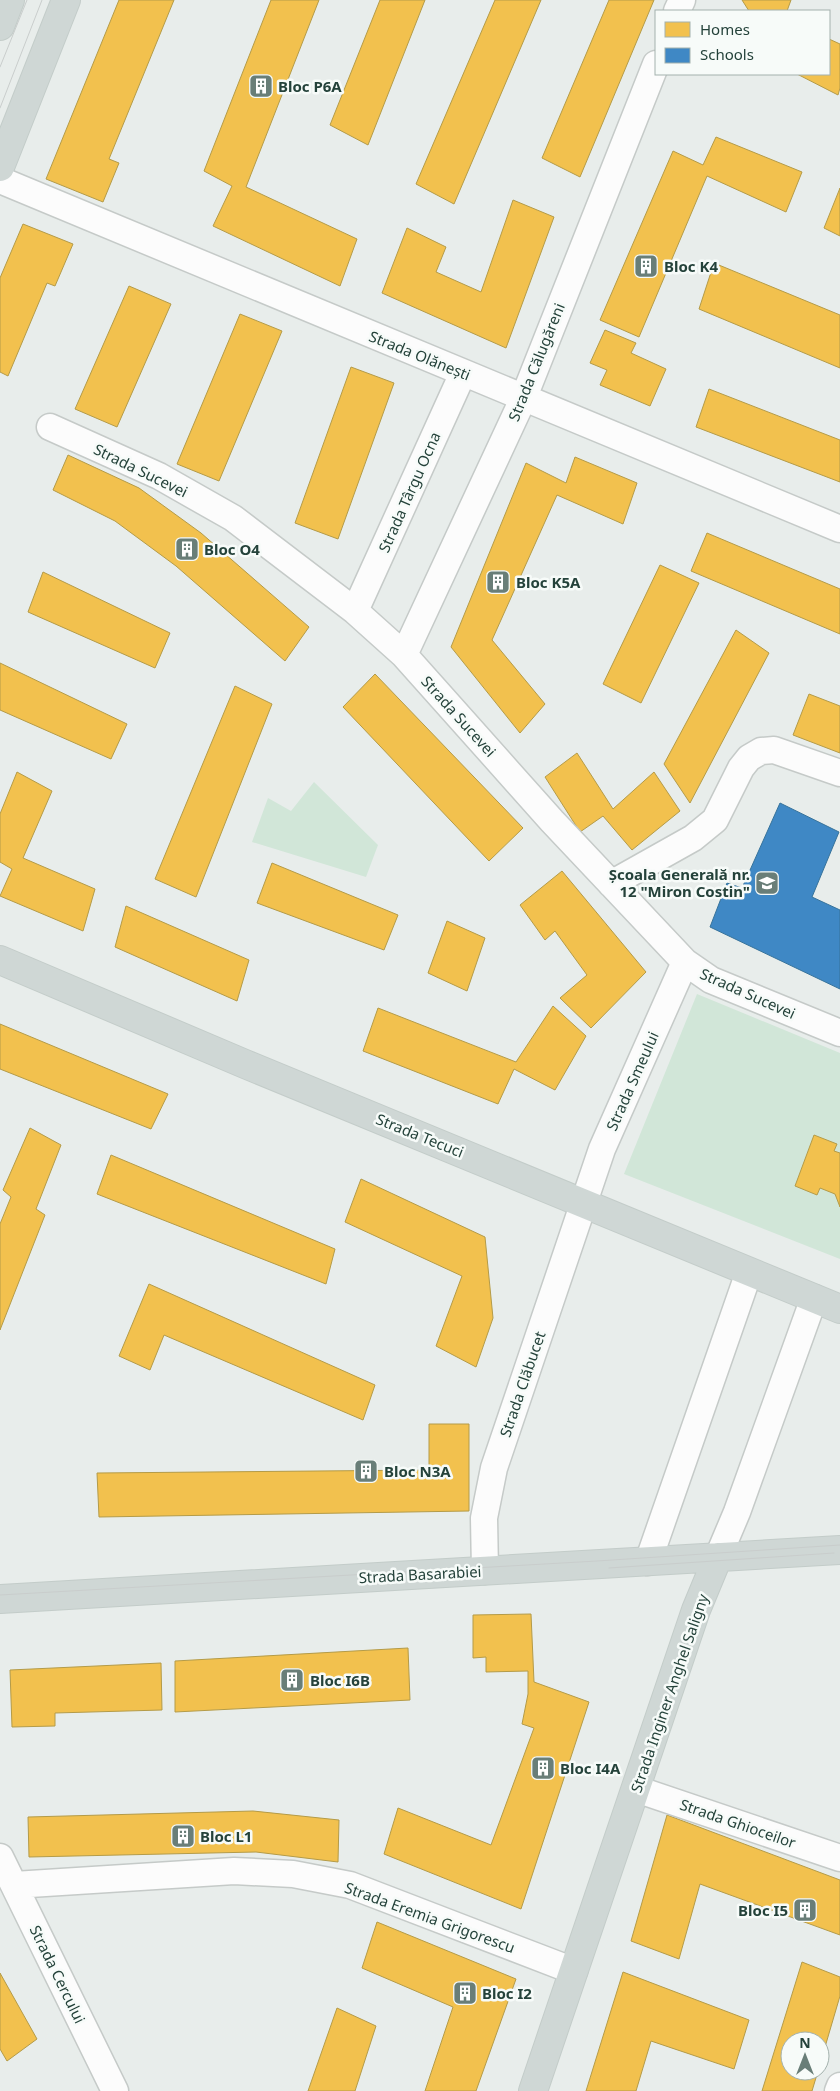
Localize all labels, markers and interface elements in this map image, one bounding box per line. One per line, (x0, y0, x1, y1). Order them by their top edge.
legend (655, 10, 830, 75)
text: Homes (700, 19, 750, 39)
text: Schools (700, 44, 754, 64)
building icon: Bloc P6A (248, 73, 274, 99)
place label: Bloc P6A (278, 76, 342, 96)
building icon: Bloc K4 (633, 253, 659, 279)
place label: Bloc K4 (664, 256, 718, 276)
street label: Strada Călugăreni (503, 300, 569, 424)
street label: Strada Olănești (366, 326, 474, 384)
street label: Strada Târgu Ocna (373, 429, 445, 555)
street label: Strada Sucevei (91, 439, 191, 501)
building icon: Bloc O4 (174, 536, 200, 562)
place label: Bloc O4 (204, 539, 260, 559)
building icon: Bloc K5A (485, 569, 511, 595)
place label: Bloc K5A (516, 572, 581, 592)
street label: Strada Sucevei (417, 671, 501, 761)
place label: Școala Generală nr. 12 "Miron Costin" (609, 864, 750, 901)
school or university icon: Școala Generală nr. 12 "Miron Costin" (754, 870, 780, 896)
street label: Strada Sucevei (697, 963, 799, 1023)
street label: Strada Smeului (601, 1028, 663, 1134)
street label: Strada Tecuci (373, 1108, 467, 1162)
street label: Strada Clăbucet (495, 1328, 550, 1440)
building icon: Bloc N3A (353, 1458, 379, 1484)
place label: Bloc N3A (384, 1461, 451, 1481)
street label: Strada Basarabiei (358, 1561, 482, 1587)
street label: Strada Inginer Anghel Saligny (626, 1591, 713, 1795)
building icon: Bloc I6B (279, 1667, 305, 1693)
place label: Bloc I6B (310, 1670, 370, 1690)
building icon: Bloc I4A (530, 1755, 556, 1781)
place label: Bloc I4A (560, 1758, 621, 1778)
street label: Strada Ghioceilor (677, 1794, 799, 1852)
building icon: Bloc L1 (170, 1823, 196, 1849)
place label: Bloc L1 (200, 1826, 252, 1846)
street label: Strada Eremia Grigorescu (342, 1877, 518, 1957)
building icon: Bloc I5 (792, 1897, 818, 1923)
place label: Bloc I5 (738, 1900, 788, 1920)
street label: Strada Cercului (26, 1922, 90, 2026)
building icon: Bloc I2 (452, 1980, 478, 2006)
place label: Bloc I2 (482, 1983, 532, 2003)
north arrow (780, 2031, 830, 2081)
text: N (799, 2033, 811, 2052)

